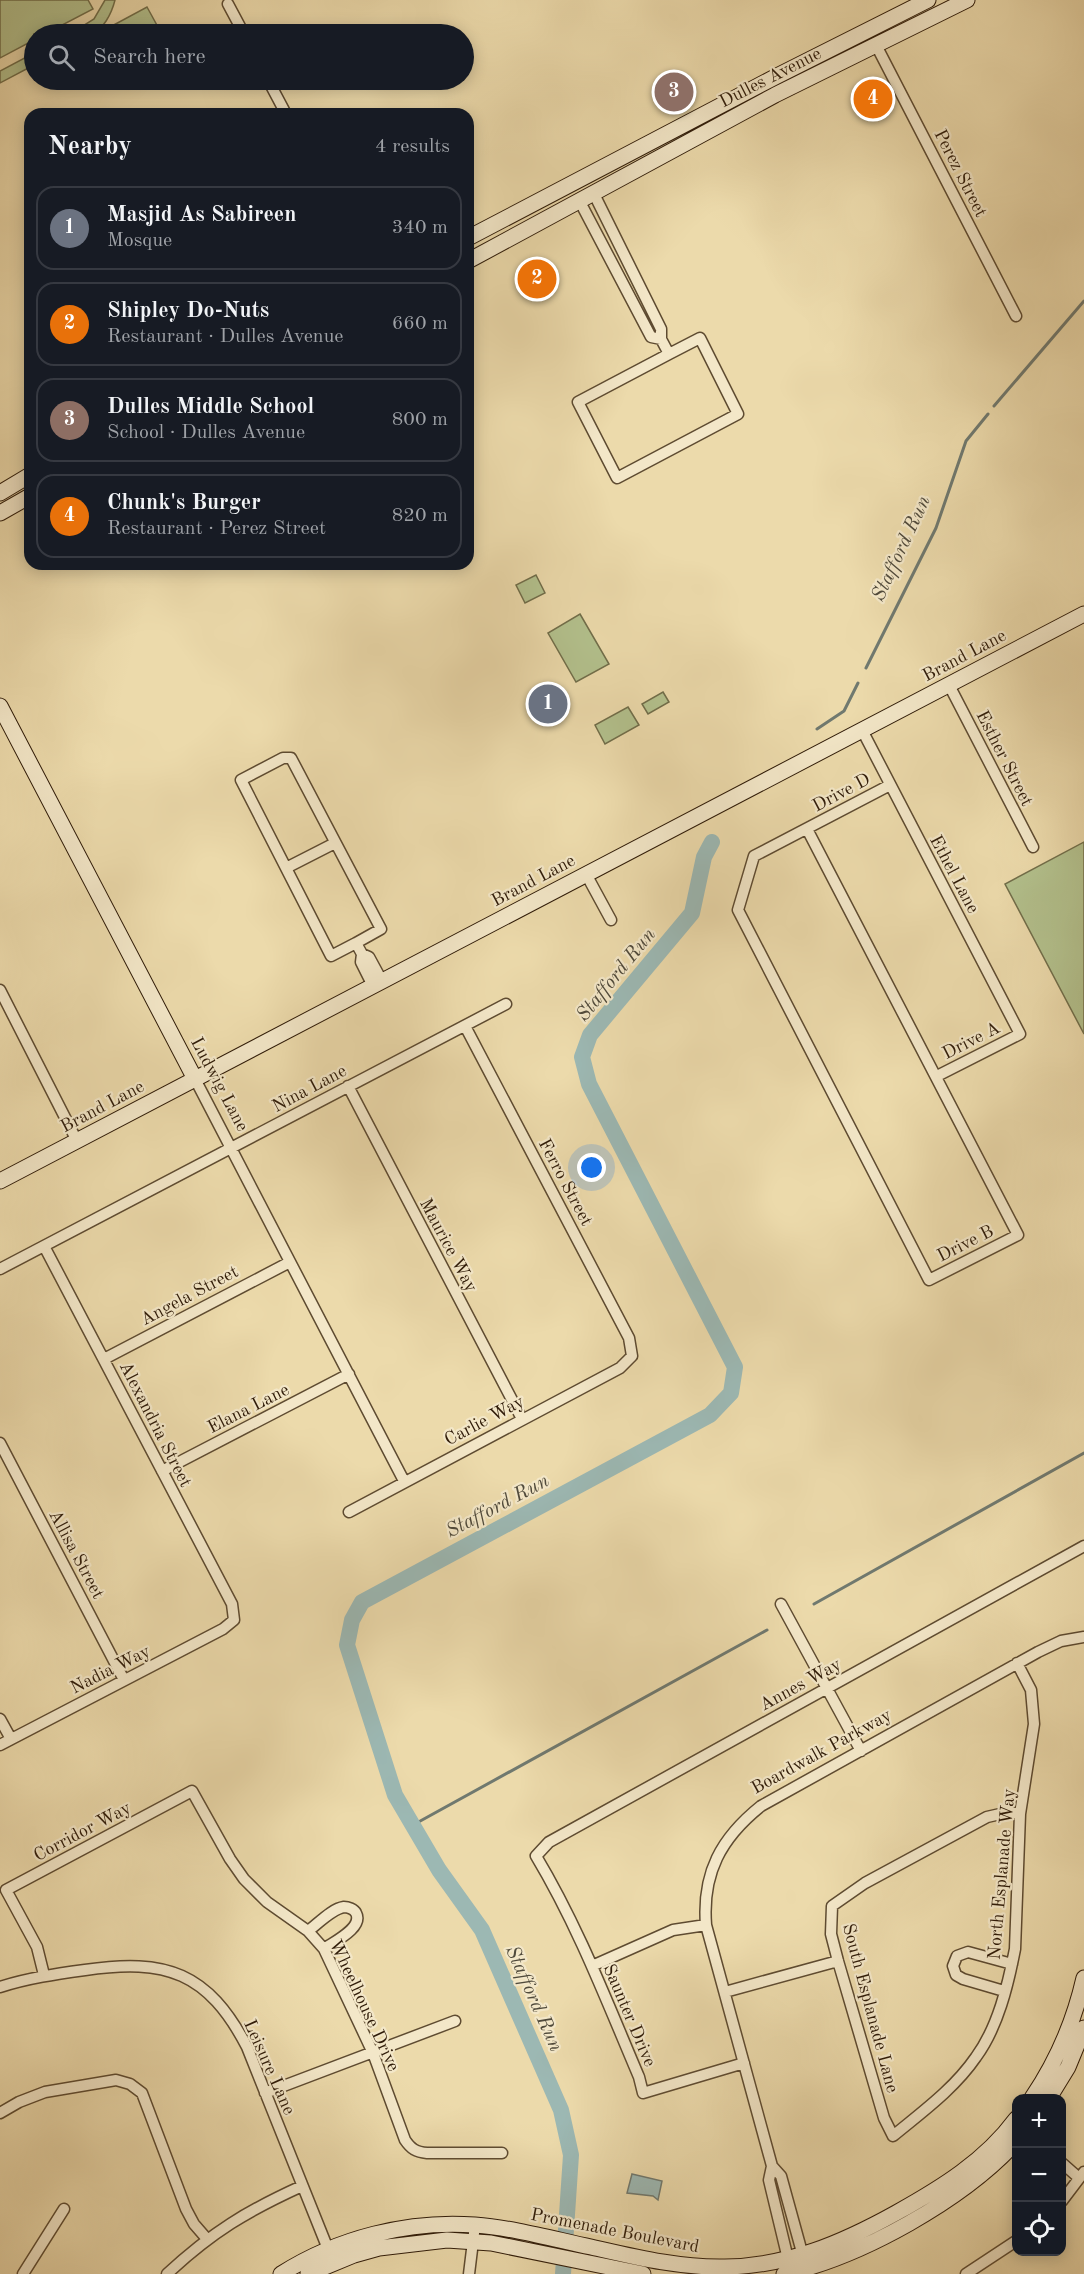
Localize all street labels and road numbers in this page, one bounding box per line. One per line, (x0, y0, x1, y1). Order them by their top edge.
street label: Dulles Avenue (717, 45, 824, 111)
street label: Perez Street (930, 127, 990, 220)
street label: Brand Lane (920, 626, 1009, 685)
street label: Esther Street (972, 708, 1036, 809)
street label: Drive D (810, 770, 873, 815)
street label: Ethel Lane (926, 832, 982, 917)
street label: Brand Lane (489, 851, 578, 910)
street label: Drive A (940, 1019, 1003, 1063)
street label: Ludwig Lane (187, 1035, 251, 1134)
street label: Nina Lane (269, 1062, 350, 1116)
street label: Brand Lane (58, 1077, 147, 1136)
street label: Ferro Street (535, 1136, 596, 1229)
street label: Maurice Way (416, 1196, 480, 1296)
street label: Drive B (934, 1222, 997, 1266)
street label: Angela Street (138, 1263, 241, 1329)
street label: Alexandria Street (116, 1359, 194, 1490)
street label: Elana Lane (205, 1381, 292, 1437)
street label: Carlie Way (442, 1392, 528, 1449)
street label: Allisa Street (45, 1507, 107, 1602)
street label: Nadia Way (68, 1642, 154, 1698)
street label: Annes Way (757, 1655, 845, 1715)
street label: Boardwalk Parkway (748, 1706, 895, 1798)
street label: North Esplanade Way (986, 1787, 1018, 1960)
street label: Corridor Way (31, 1799, 134, 1865)
street label: South Esplanade Lane (839, 1922, 901, 2095)
street label: Wheelhouse Drive (326, 1937, 402, 2074)
street label: Saunter Drive (599, 1961, 659, 2069)
street label: Leisure Lane (240, 2017, 298, 2118)
street label: Promenade Boulevard (529, 2206, 701, 2256)

